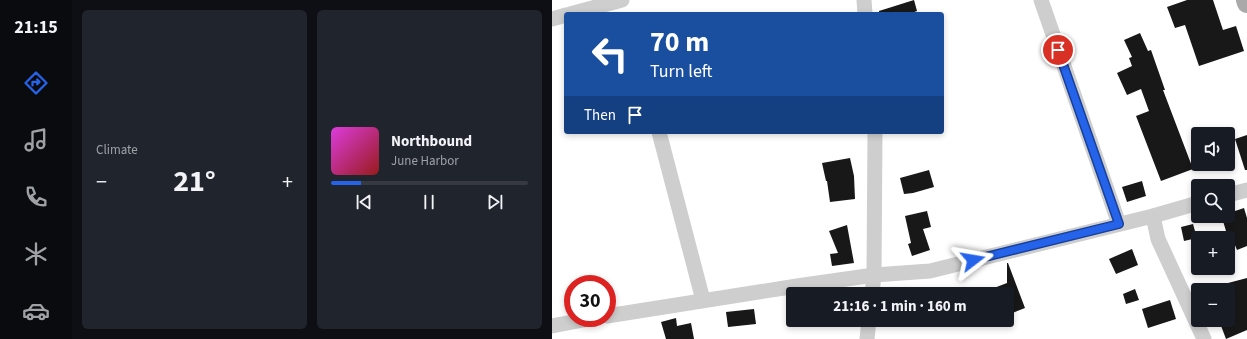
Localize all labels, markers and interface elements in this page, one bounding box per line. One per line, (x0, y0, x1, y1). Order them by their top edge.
text: 21:15 (14, 15, 58, 40)
text: 70 m (650, 22, 709, 62)
icon: left (584, 28, 636, 80)
pin (1041, 33, 1075, 67)
icon: arrive (1047, 39, 1069, 61)
text: Turn left (650, 59, 712, 84)
icon: directions (22, 69, 50, 97)
icon: arrive (624, 104, 646, 126)
text: Then (584, 105, 616, 126)
icon: music (22, 126, 50, 154)
map controls (1191, 127, 1235, 327)
button: sound (1191, 127, 1235, 171)
text: Northbound (391, 131, 472, 152)
text: Climate (96, 141, 138, 159)
text: June Harbor (391, 152, 459, 170)
text: 21° (173, 160, 216, 203)
text: − (96, 166, 107, 198)
text: + (282, 166, 293, 198)
button: search (1191, 179, 1235, 223)
icon: phone (22, 183, 50, 211)
icon: previous (353, 191, 375, 213)
icon: pause (418, 191, 440, 213)
icon: next (484, 191, 506, 213)
button: + (1191, 231, 1235, 275)
position arrow (952, 239, 994, 281)
icon: climate (22, 240, 50, 268)
speed limit sign: 30 (564, 275, 616, 327)
button: − (1191, 283, 1235, 327)
text: 21:16 · 1 min · 160 m (833, 296, 967, 317)
icon: car (22, 297, 50, 325)

